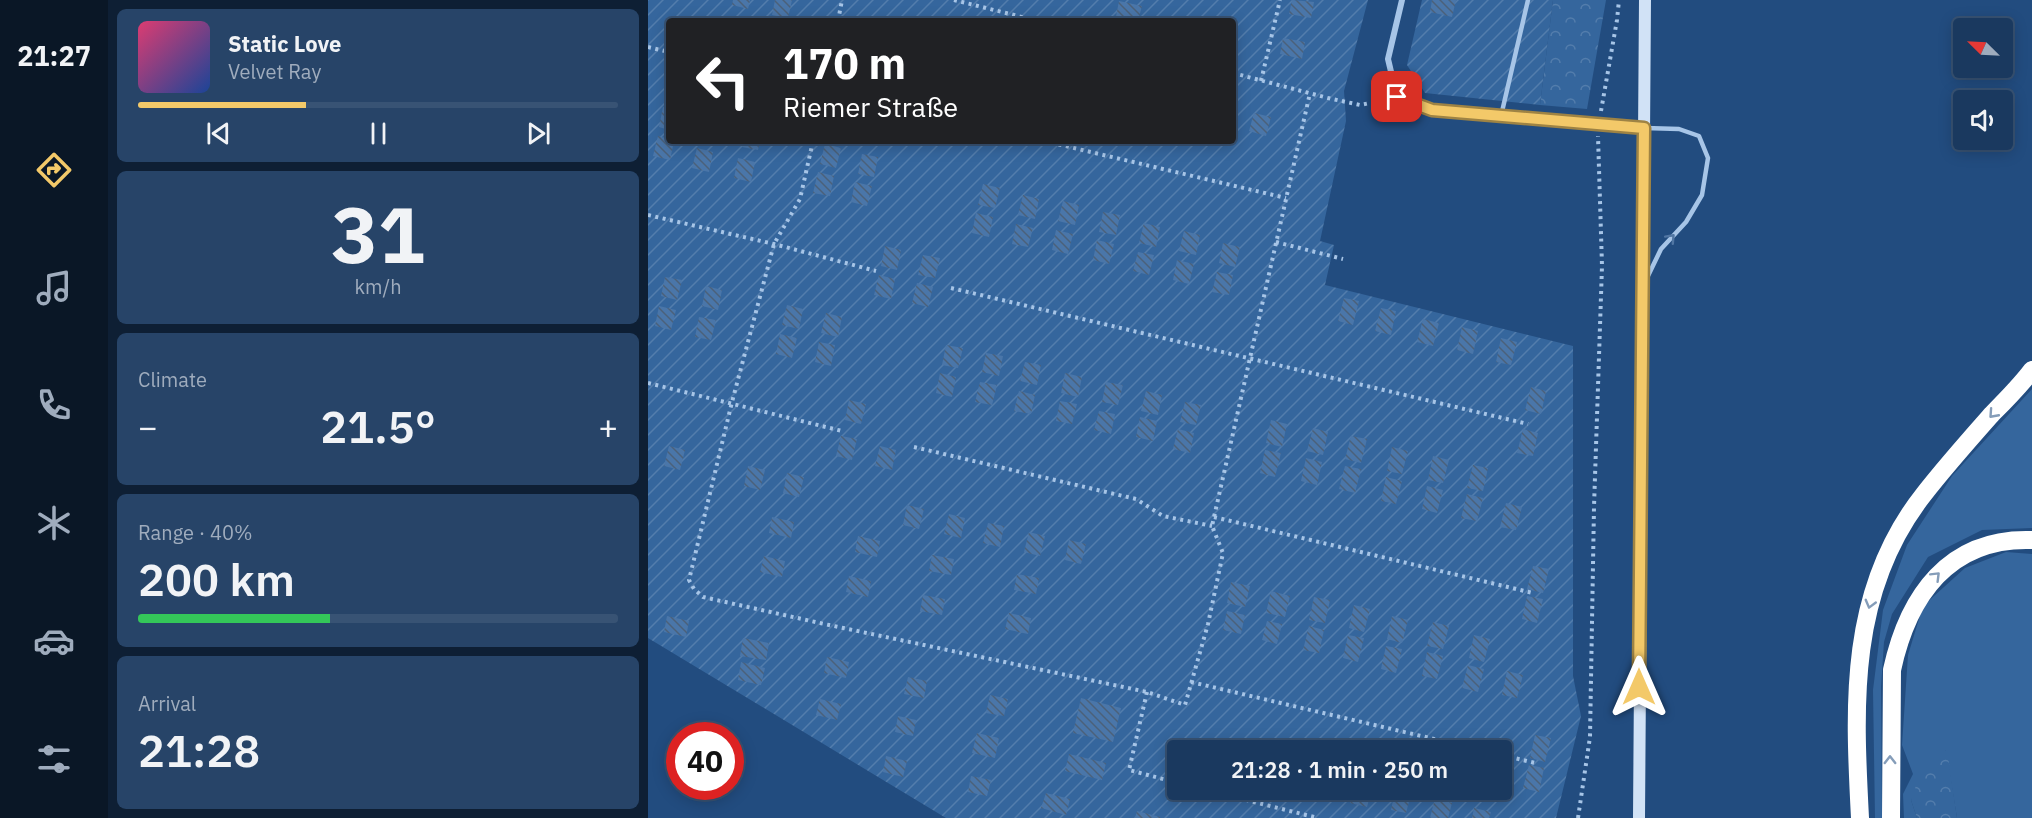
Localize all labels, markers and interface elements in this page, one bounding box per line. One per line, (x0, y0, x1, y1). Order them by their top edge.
north arrow (1953, 18, 2013, 78)
map controls (1953, 18, 2013, 150)
text: Static Love (228, 29, 341, 58)
text: 170 m (783, 36, 906, 91)
text: 21:27 (17, 38, 91, 73)
icon: left (684, 42, 762, 120)
text: Velvet Ray (228, 58, 321, 85)
pin (1371, 71, 1422, 122)
icon: arrive (1380, 80, 1413, 113)
text: Riemer Straße (783, 89, 958, 124)
button: sound (1953, 90, 2013, 150)
icon: previous (202, 117, 235, 150)
icon: pause (362, 117, 395, 150)
icon: next (522, 117, 555, 150)
icon: directions (33, 149, 75, 191)
text: 31 (331, 183, 425, 284)
one-way arrow (1664, 234, 1675, 245)
icon: music (33, 267, 75, 309)
text: km/h (354, 273, 402, 300)
text: Climate (138, 366, 207, 393)
icon: phone (33, 384, 75, 426)
text: 21.5° (320, 397, 436, 455)
text: − (138, 405, 158, 448)
text: + (598, 405, 618, 448)
one-way arrow (1989, 407, 2000, 418)
icon: climate (33, 502, 75, 544)
text: Range · 40% (138, 519, 253, 546)
text: 200 km (138, 550, 295, 608)
one-way arrow (1929, 573, 1940, 584)
one-way arrow (1865, 598, 1877, 609)
icon: car (33, 620, 75, 662)
position arrow (1607, 655, 1671, 719)
text: Arrival (138, 690, 196, 717)
text: 21:28 (138, 721, 260, 779)
speed limit sign: 40 (666, 722, 744, 800)
icon: filters (33, 738, 75, 780)
text: 21:28 · 1 min · 250 m (1231, 755, 1448, 784)
one-way arrow (1884, 755, 1896, 764)

